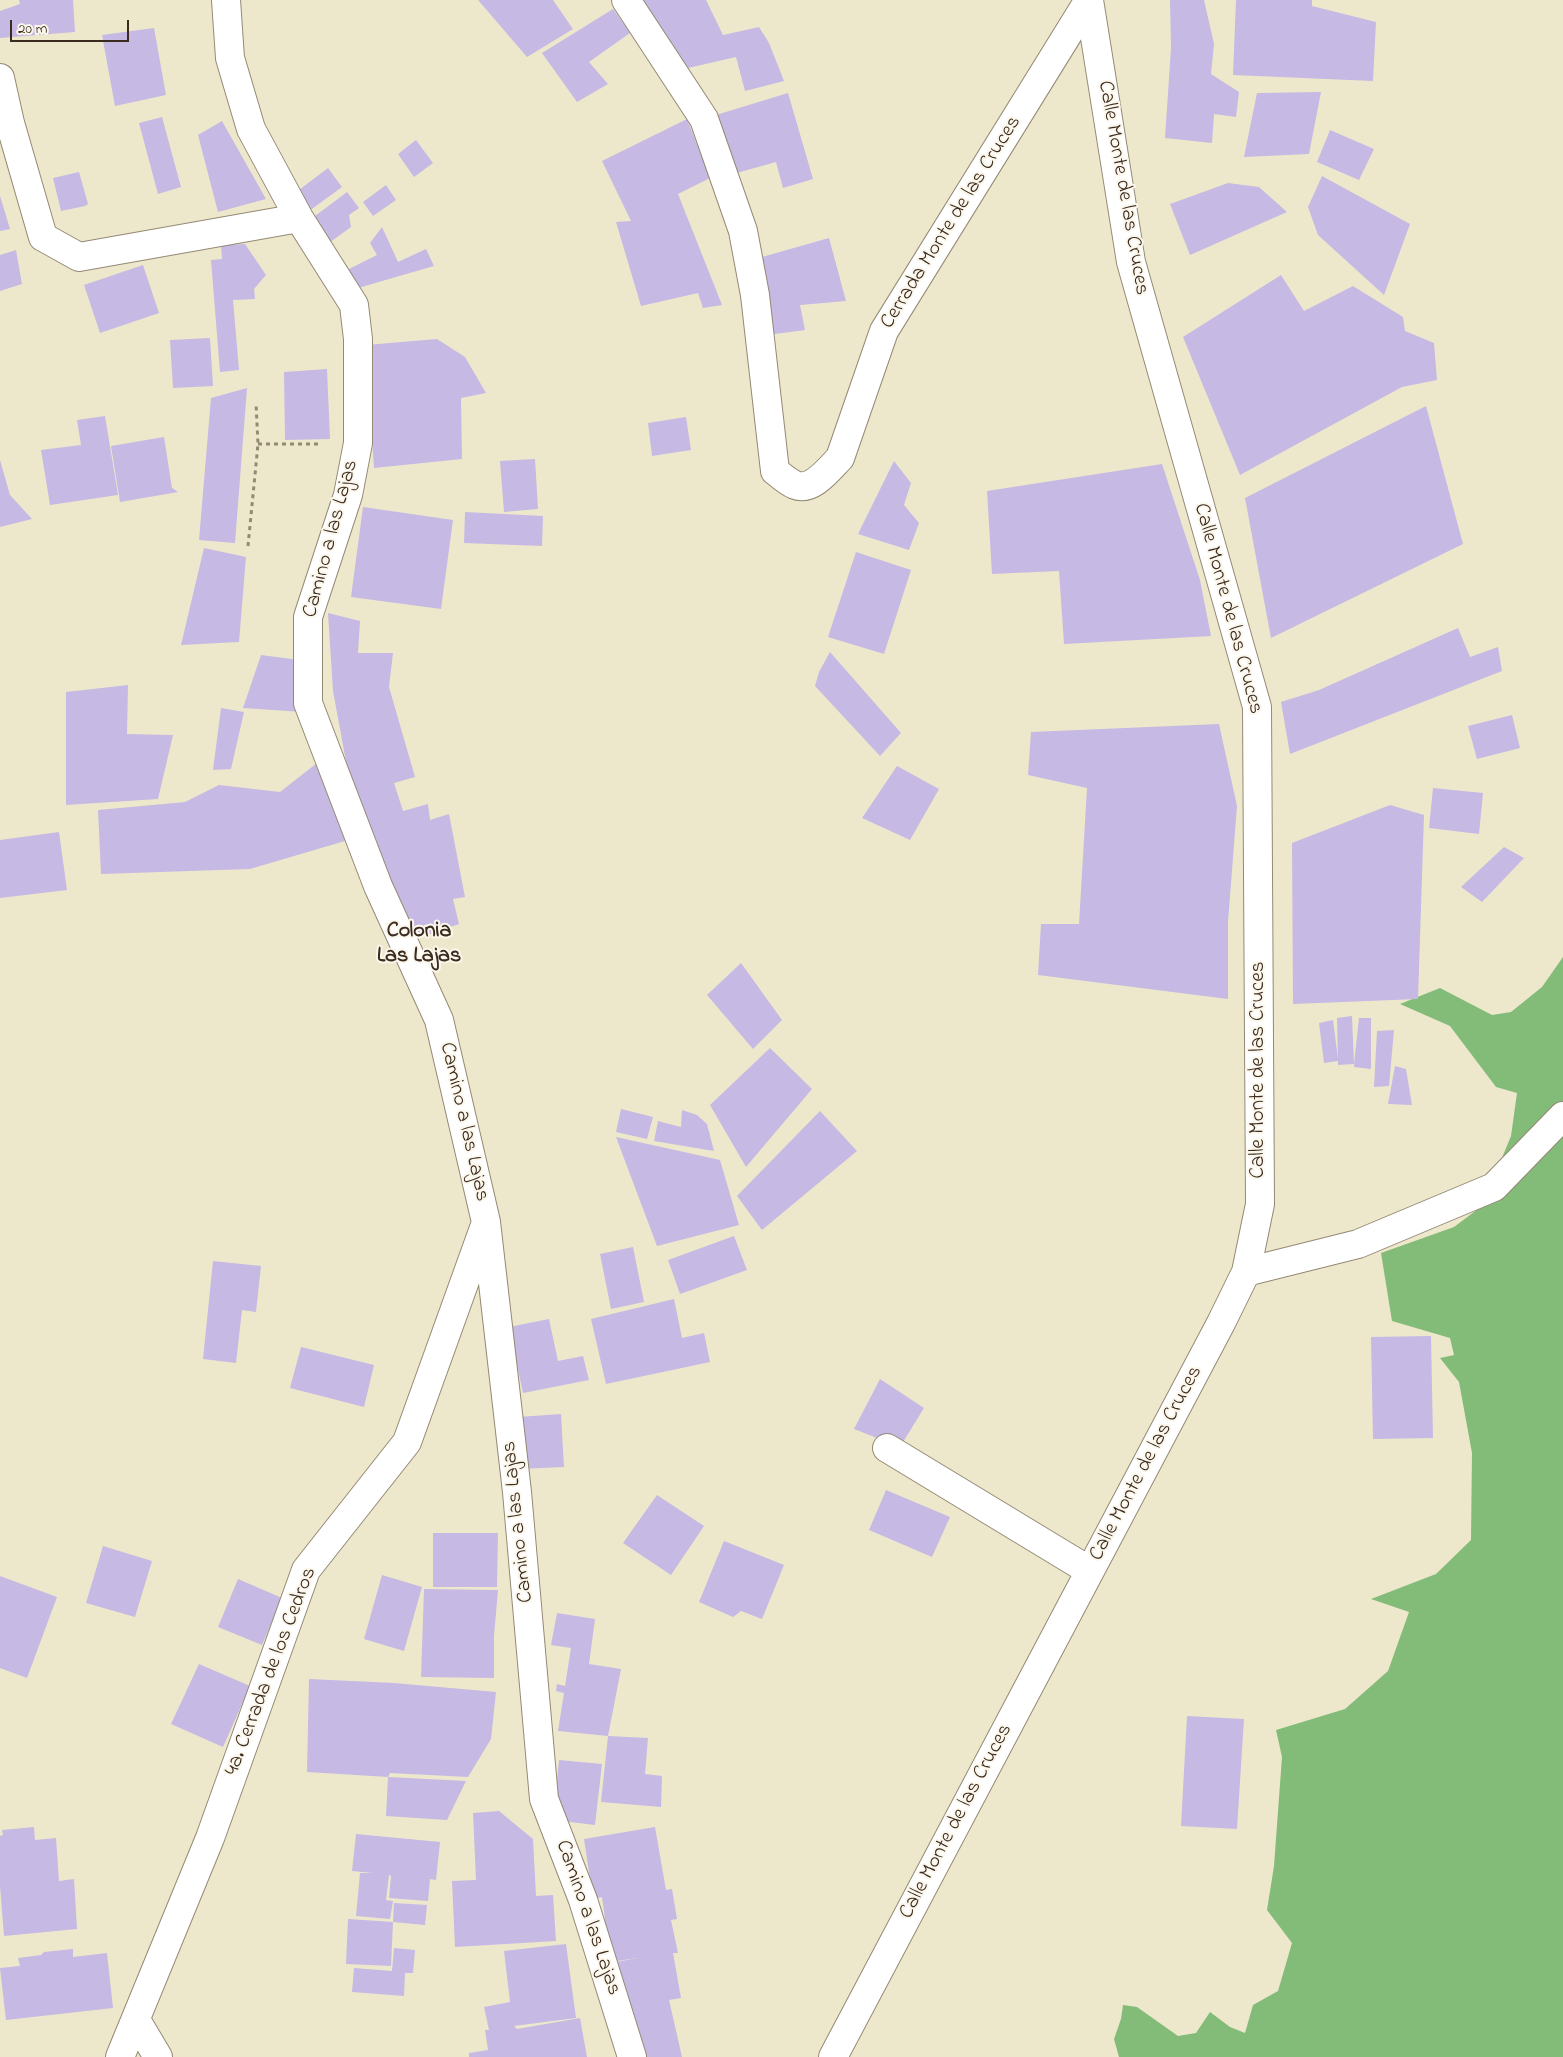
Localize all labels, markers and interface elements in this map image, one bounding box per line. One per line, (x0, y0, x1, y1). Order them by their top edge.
scale bar (12, 10, 131, 42)
text: 20 m (18, 18, 47, 40)
street label: Calle Monte de las Cruces (1091, 79, 1153, 297)
street label: Cerrada Monte de las Cruces (876, 112, 1028, 334)
street label: Camino a las Lajas (299, 457, 365, 621)
street label: Calle Monte de las Cruces (1187, 501, 1267, 717)
district label: Colonia Las Lajas (377, 919, 461, 970)
street label: Calle Monte de las Cruces (1247, 962, 1273, 1178)
street label: Camino a las Lajas (432, 1040, 494, 1204)
street label: Calle Monte de las Cruces (1085, 1362, 1209, 1566)
street label: Camino a las Lajas (498, 1440, 540, 1604)
street label: 4a. Cerrada de los Cedros (221, 1564, 323, 1780)
street label: Calle Monte de las Cruces (895, 1720, 1019, 1924)
street label: Camino a las Lajas (549, 1837, 625, 1999)

